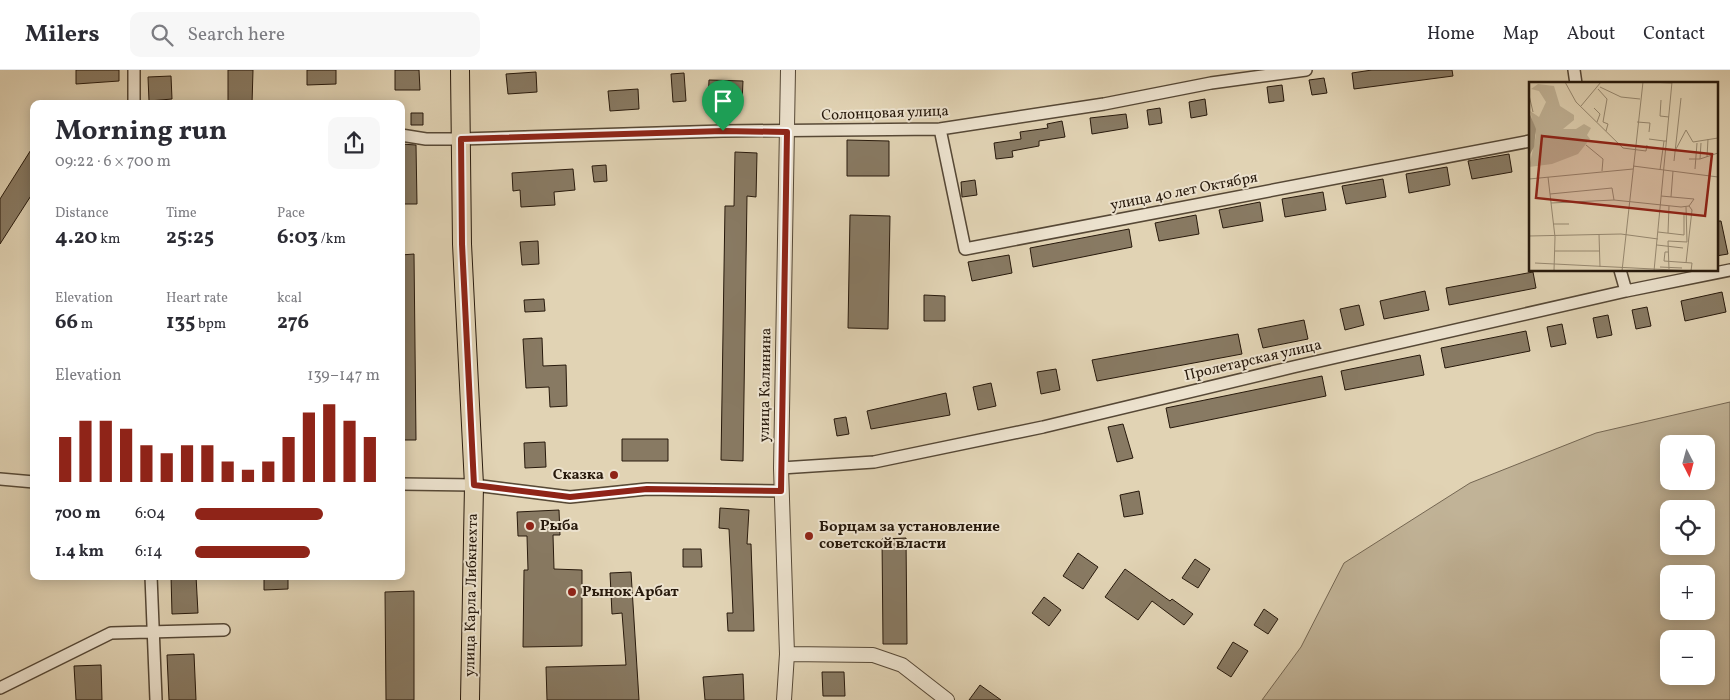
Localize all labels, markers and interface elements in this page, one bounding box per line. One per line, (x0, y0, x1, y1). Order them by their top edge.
search box (130, 12, 480, 57)
text: Milers (25, 18, 100, 52)
icon: search (148, 21, 176, 49)
text: Search here (188, 22, 285, 48)
text: Home (1427, 22, 1475, 47)
text: Map (1503, 22, 1539, 47)
text: About (1567, 22, 1615, 47)
text: Contact (1643, 22, 1705, 47)
pin (702, 80, 744, 131)
inset map (1529, 82, 1718, 271)
icon: arrive (709, 87, 737, 115)
street label: Солонцовая улица (821, 101, 949, 127)
text: Morning run (55, 112, 227, 151)
button: share (328, 117, 380, 169)
text: 09:22 · 6 × 700 m (55, 151, 171, 173)
street label: улица 40 лет Октября (1109, 167, 1260, 217)
text: Distance (55, 204, 109, 223)
text: Time (166, 204, 197, 223)
text: Pace (277, 204, 305, 223)
text: 4.20 (55, 223, 97, 252)
text: 25:25 (166, 223, 214, 252)
text: 6:03 (277, 223, 318, 252)
text: km (97, 230, 120, 249)
text: /km (318, 230, 346, 249)
text: Elevation (55, 289, 113, 308)
text: Heart rate (166, 289, 228, 308)
text: kcal (277, 289, 302, 308)
text: 66 (55, 308, 78, 337)
text: 135 (166, 308, 195, 337)
text: 276 (277, 308, 309, 337)
text: m (78, 315, 93, 334)
text: bpm (195, 315, 226, 334)
street label: улица Калинина (755, 328, 777, 442)
street label: Пролетарская улица (1182, 335, 1324, 387)
text: Elevation (55, 365, 122, 387)
text: 139–147 m (307, 365, 380, 387)
north arrow (1660, 435, 1715, 490)
map controls (1660, 435, 1715, 685)
place label: Сказка (553, 465, 604, 486)
marker: Сказка (608, 469, 620, 481)
button: locate (1660, 500, 1715, 555)
text: 700 m (55, 503, 101, 525)
text: 6:04 (135, 503, 166, 525)
street label: улица Карла Либкнехта (460, 513, 484, 677)
place label: Рыба (540, 516, 579, 537)
place label: Борцам за установление советской власти (819, 517, 1000, 555)
marker: Рыба (524, 520, 536, 532)
marker: Борцам за установление советской власти (803, 530, 815, 542)
text: 1.4 km (55, 541, 104, 563)
text: 6:14 (135, 541, 163, 563)
button: + (1660, 565, 1715, 620)
place label: Рынок Арбат (582, 582, 679, 603)
marker: Рынок Арбат (566, 586, 578, 598)
button: − (1660, 630, 1715, 685)

